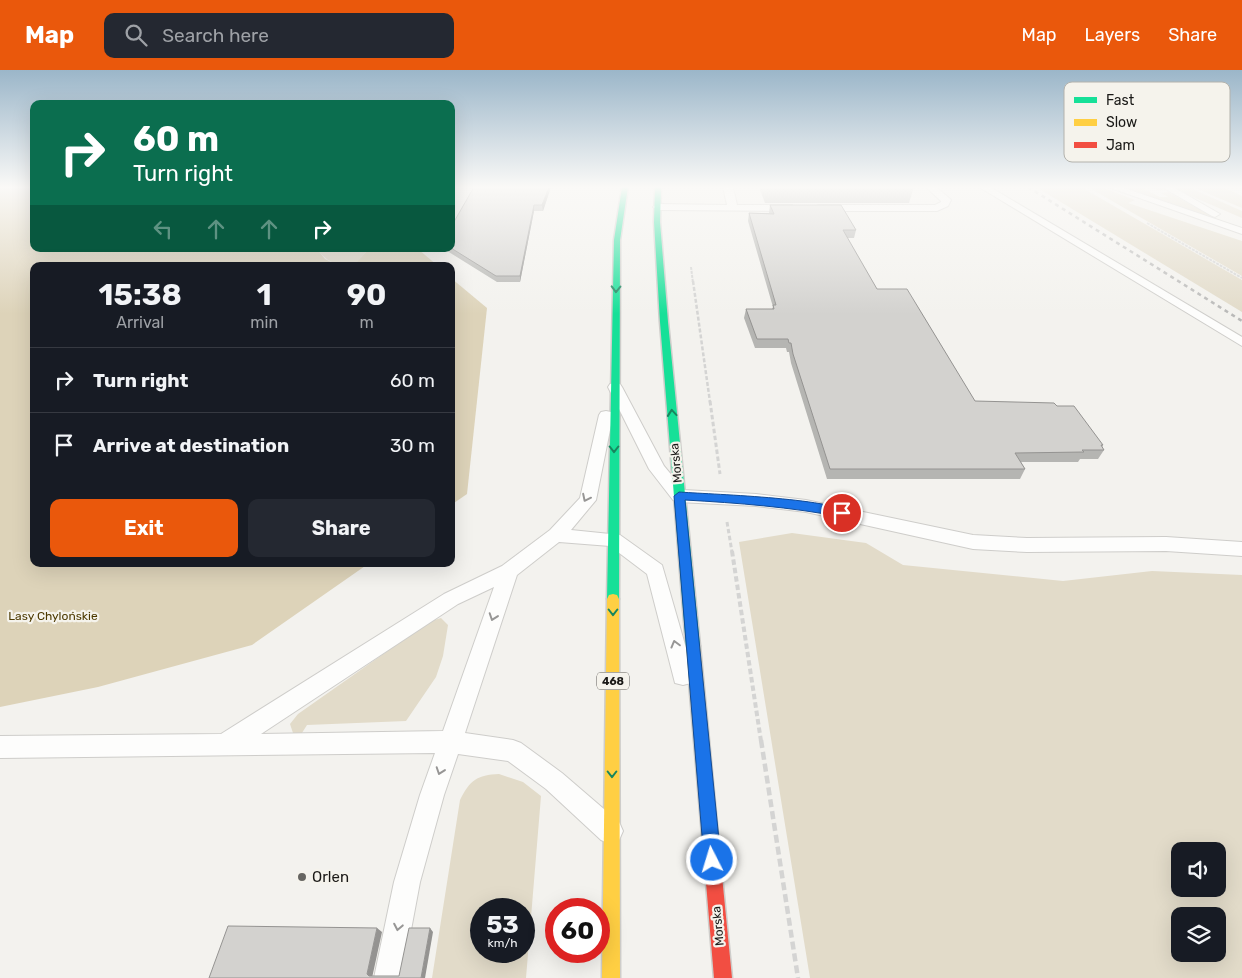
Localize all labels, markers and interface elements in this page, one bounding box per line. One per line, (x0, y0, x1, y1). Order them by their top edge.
search box (104, 13, 454, 58)
text: Map (25, 21, 74, 49)
icon: search (122, 21, 150, 49)
text: Search here (162, 24, 269, 47)
text: Map (1022, 24, 1057, 46)
text: Layers (1085, 24, 1140, 46)
text: Share (1168, 24, 1217, 46)
legend (1064, 82, 1230, 162)
text: Fast (1106, 92, 1135, 109)
text: Slow (1106, 114, 1137, 131)
text: 60 m (133, 118, 219, 160)
icon: right (50, 120, 115, 185)
text: Jam (1106, 137, 1135, 154)
text: Turn right (133, 160, 233, 187)
icon: left (149, 215, 177, 243)
icon: ahead (202, 215, 230, 243)
icon: ahead (255, 215, 283, 243)
icon: right (308, 215, 336, 243)
text: 15:38 (99, 277, 182, 313)
text: 1 (257, 277, 272, 313)
text: 90 (347, 277, 386, 313)
one-way arrow (610, 285, 621, 293)
text: Arrival (116, 313, 164, 332)
text: min (250, 313, 278, 332)
text: m (359, 313, 374, 332)
icon: right (50, 366, 78, 394)
text: Turn right (93, 369, 188, 392)
text: 60 m (390, 369, 435, 392)
one-way arrow (666, 409, 677, 417)
icon: arrive (50, 431, 78, 459)
text: Arrive at destination (93, 434, 289, 457)
text: 30 m (390, 434, 435, 457)
street label: Morska (667, 443, 685, 483)
one-way arrow (609, 446, 619, 454)
pin (821, 492, 863, 534)
one-way arrow (582, 493, 592, 502)
button: Exit (50, 499, 238, 557)
button: Share (248, 499, 435, 557)
icon: arrive (828, 499, 856, 527)
one-way arrow (608, 608, 618, 616)
park label: Lasy Chylońskie (8, 609, 98, 623)
one-way arrow (489, 612, 499, 621)
one-way arrow (670, 640, 680, 648)
road number: 468 (597, 672, 629, 690)
one-way arrow (436, 766, 446, 774)
one-way arrow (607, 771, 617, 779)
position arrow (685, 833, 737, 885)
map controls (1171, 842, 1226, 962)
button: sound (1171, 842, 1226, 897)
place label: Orlen (312, 868, 349, 886)
marker: Orlen (296, 871, 308, 883)
speed limit sign: 60 (545, 898, 610, 963)
street label: Morska (709, 906, 727, 946)
button: layers (1171, 907, 1226, 962)
text: 53 (486, 910, 519, 939)
one-way arrow (393, 923, 404, 932)
text: km/h (488, 936, 517, 950)

